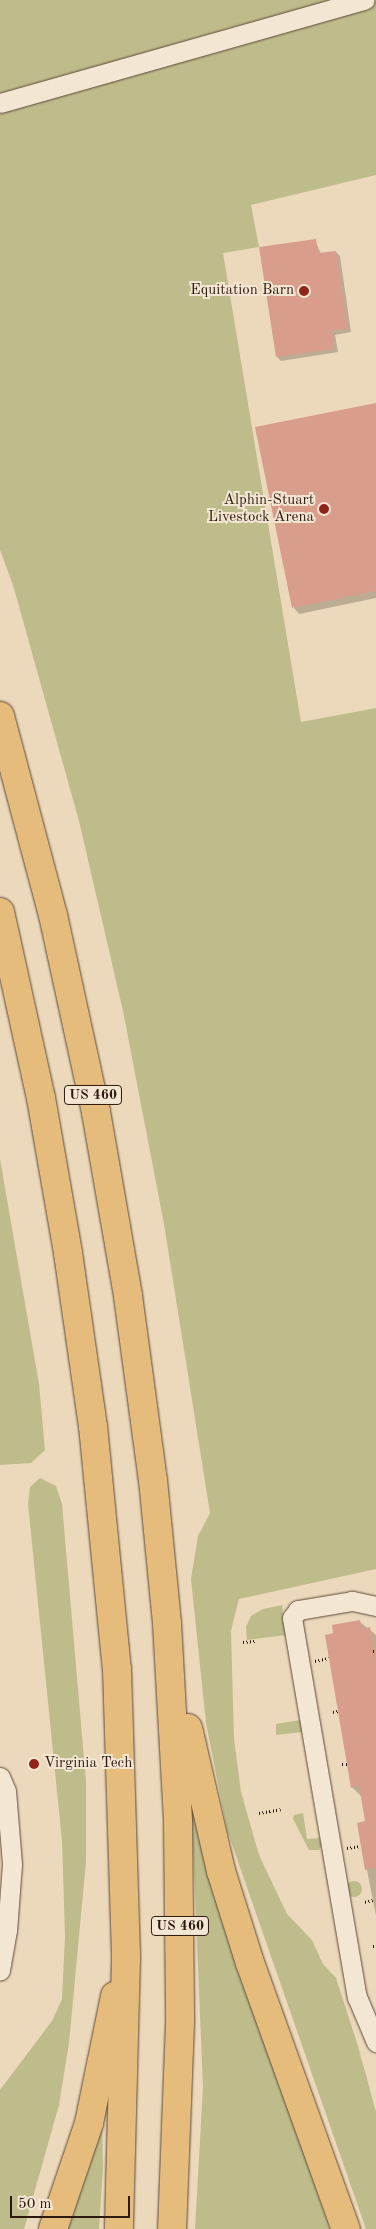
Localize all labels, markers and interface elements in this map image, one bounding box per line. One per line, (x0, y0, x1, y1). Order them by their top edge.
place label: Equitation Barn (190, 282, 294, 300)
marker: Equitation Barn (298, 285, 310, 297)
place label: Alphin-Stuart Livestock Arena (208, 491, 314, 526)
marker: Alphin-Stuart Livestock Arena (318, 503, 330, 515)
road number: US 460 (63, 1084, 123, 1106)
place label: Virginia Tech (44, 1755, 132, 1773)
marker: Virginia Tech (28, 1758, 40, 1770)
road number: US 460 (150, 1914, 210, 1938)
scale bar (12, 2186, 132, 2218)
text: 50 m (18, 2197, 52, 2212)

